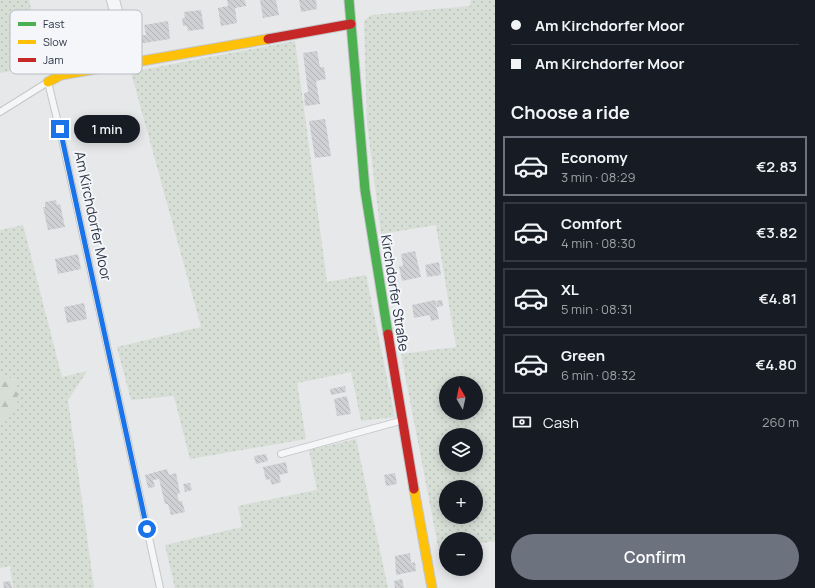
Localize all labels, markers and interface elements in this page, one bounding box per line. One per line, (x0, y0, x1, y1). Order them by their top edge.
legend (10, 10, 142, 74)
text: Am Kirchdorfer Moor (535, 15, 685, 36)
text: Fast (43, 16, 65, 31)
text: Slow (43, 34, 68, 49)
text: Jam (43, 52, 64, 67)
text: Am Kirchdorfer Moor (535, 53, 685, 74)
text: Choose a ride (511, 100, 630, 124)
callout: 1 min (74, 115, 140, 143)
route end (51, 120, 69, 138)
text: 1 min (92, 120, 123, 138)
text: Economy (561, 147, 628, 168)
icon: car (513, 148, 549, 184)
street label: Am Kirchdorfer Moor (70, 149, 116, 282)
text: €2.83 (756, 156, 797, 177)
text: 3 min · 08:29 (561, 168, 636, 186)
text: Comfort (561, 213, 622, 234)
icon: car (513, 214, 549, 250)
text: €3.82 (756, 222, 797, 243)
street label: Kirchdorfer Straße (377, 233, 414, 353)
text: 4 min · 08:30 (561, 234, 636, 252)
text: XL (561, 279, 579, 300)
icon: car (513, 280, 549, 316)
text: €4.81 (759, 288, 797, 309)
text: 5 min · 08:31 (561, 300, 633, 318)
text: Green (561, 345, 605, 366)
icon: car (513, 346, 549, 382)
text: €4.80 (756, 354, 797, 375)
text: 6 min · 08:32 (561, 366, 636, 384)
north arrow (439, 376, 483, 420)
map controls (439, 376, 483, 576)
icon: cash (511, 411, 533, 433)
text: Cash (543, 412, 579, 433)
text: 260 m (762, 413, 799, 431)
button: layers (439, 428, 483, 472)
button: + (439, 480, 483, 524)
route start (138, 520, 156, 538)
button: − (439, 532, 483, 576)
button: Confirm (511, 534, 799, 580)

